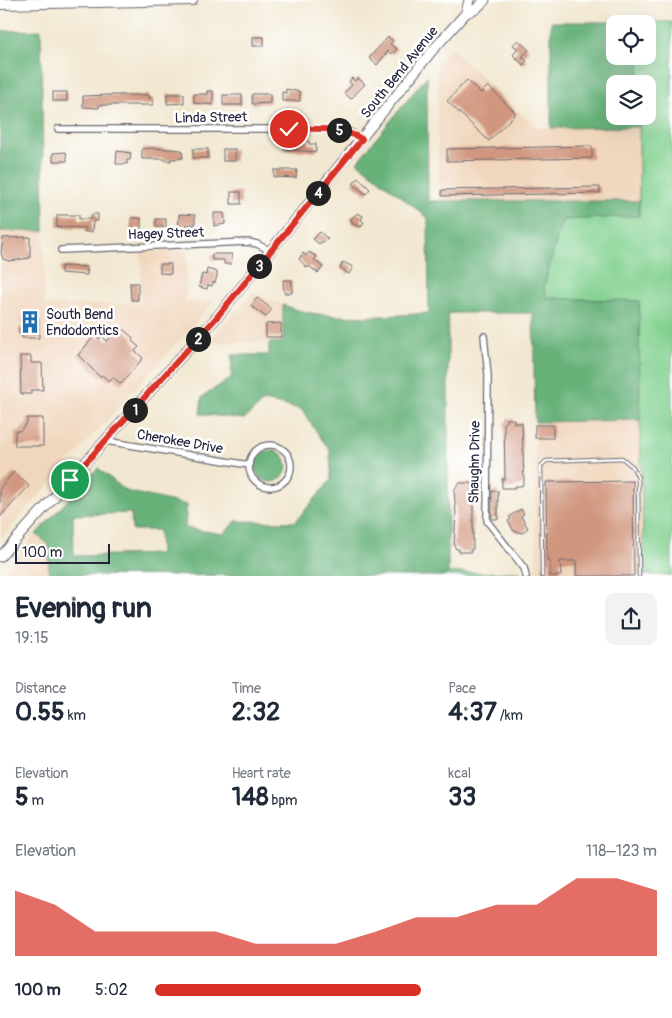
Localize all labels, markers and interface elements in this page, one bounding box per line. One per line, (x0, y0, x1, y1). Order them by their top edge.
map controls (606, 15, 656, 125)
button: locate (606, 15, 656, 65)
street label: South Bend Avenue (357, 23, 442, 122)
button: layers (606, 75, 656, 125)
street label: Linda Street (175, 108, 248, 127)
pin (268, 108, 310, 150)
icon: check (275, 115, 303, 143)
pin: 5 (326, 118, 352, 142)
text: 5 (336, 122, 343, 139)
pin: 4 (306, 180, 330, 206)
text: 4 (314, 185, 323, 202)
street label: Hagey Street (128, 224, 205, 243)
pin: 3 (246, 254, 272, 278)
text: 3 (256, 258, 263, 275)
place label: South Bend Endodontics (46, 306, 119, 339)
building icon: South Bend Endodontics (17, 309, 43, 335)
pin: 2 (186, 326, 210, 352)
text: 2 (195, 331, 202, 348)
pin: 1 (122, 398, 148, 422)
text: 1 (133, 402, 138, 419)
street label: Shaughn Drive (465, 420, 484, 503)
street label: Cherokee Drive (136, 426, 224, 457)
pin (49, 459, 91, 501)
icon: arrive (56, 466, 84, 494)
scale bar (15, 540, 110, 564)
text: 100 m (22, 544, 62, 561)
text: Evening run (15, 591, 152, 626)
button: share (605, 593, 657, 645)
text: 19:15 (15, 628, 49, 648)
text: Distance (15, 680, 66, 697)
text: Time (232, 680, 261, 697)
text: Pace (448, 680, 476, 697)
text: 0.55 (15, 697, 65, 728)
text: 2:32 (232, 697, 280, 728)
text: 4:37 (448, 697, 497, 728)
text: km (65, 707, 86, 724)
text: /km (497, 707, 523, 724)
text: Elevation (15, 765, 68, 782)
text: Heart rate (232, 765, 291, 782)
text: kcal (448, 765, 471, 782)
text: 5 (15, 782, 29, 813)
text: 148 (232, 782, 269, 813)
text: 33 (448, 782, 476, 813)
text: m (29, 792, 44, 809)
text: bpm (269, 792, 298, 809)
text: Elevation (15, 841, 76, 861)
text: 118–123 m (586, 841, 657, 861)
text: 100 m (15, 980, 61, 1000)
text: 5:02 (95, 980, 128, 1000)

